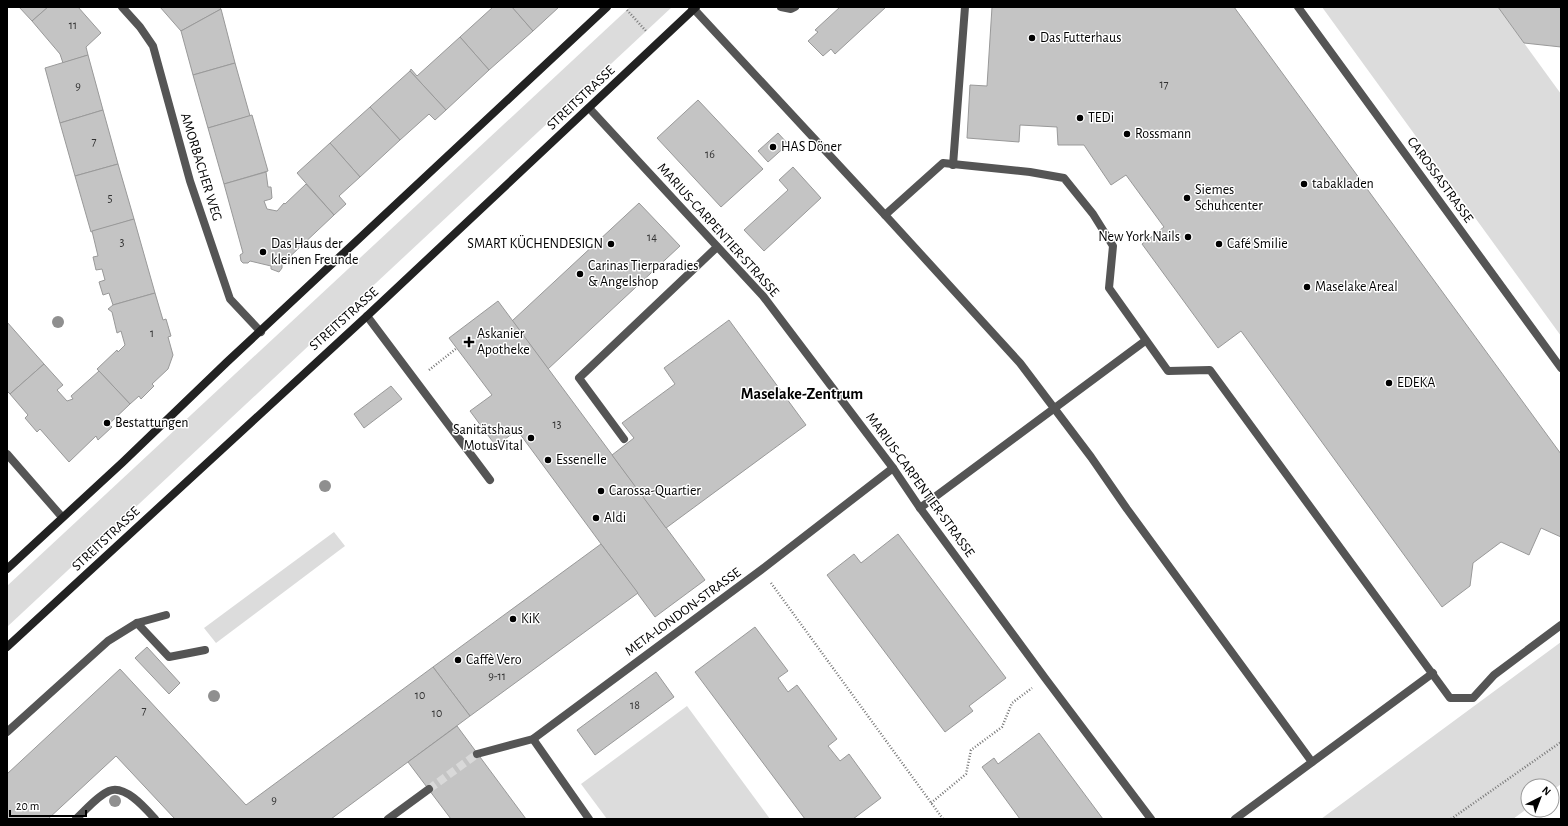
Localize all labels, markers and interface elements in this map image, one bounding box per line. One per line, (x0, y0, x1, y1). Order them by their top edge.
house number: 11 (69, 19, 77, 31)
place label: Das Futterhaus (1040, 31, 1121, 45)
marker: Das Futterhaus (1027, 33, 1037, 43)
street label: STREITSTRASSE (544, 63, 618, 133)
house number: 17 (1159, 78, 1169, 90)
house number: 9 (75, 80, 81, 92)
street label: AMORBACHER WEG (178, 111, 224, 223)
place label: TEDi (1088, 111, 1114, 125)
marker: TEDi (1075, 113, 1085, 123)
place label: Rossmann (1135, 127, 1191, 141)
marker: Rossmann (1122, 129, 1132, 139)
house number: 7 (91, 135, 97, 147)
street label: CAROSSASTRASSE (1404, 135, 1476, 226)
place label: HAS Döner (781, 140, 842, 154)
marker: HAS Döner (768, 142, 778, 152)
house number: 16 (705, 148, 715, 160)
street label: MARIUS-CARPENTIER-STRASSE (654, 161, 782, 300)
place label: tabakladen (1312, 177, 1374, 191)
marker: tabakladen (1299, 179, 1309, 189)
place label: Siemes Schuhcenter (1195, 183, 1263, 213)
house number: 5 (107, 192, 113, 204)
marker: Siemes Schuhcenter (1182, 193, 1192, 203)
place label: New York Nails (1098, 230, 1180, 244)
house number: 14 (647, 231, 657, 243)
marker: New York Nails (1183, 232, 1193, 242)
place label: SMART KÜCHENDESIGN (467, 234, 603, 251)
house number: 3 (120, 236, 125, 248)
place label: Das Haus der kleinen Freunde (271, 237, 358, 267)
place label: Café Smilie (1227, 237, 1288, 251)
marker: SMART KÜCHENDESIGN (606, 239, 616, 249)
marker: Café Smilie (1214, 239, 1224, 249)
marker: Das Haus der kleinen Freunde (258, 247, 268, 257)
place label: Carinas Tierparadies & Angelshop (588, 259, 699, 289)
marker: Carinas Tierparadies & Angelshop (575, 269, 585, 279)
place label: Maselake Areal (1315, 280, 1398, 294)
marker: Maselake Areal (1302, 282, 1312, 292)
street label: STREITSTRASSE (307, 285, 381, 353)
house number: 1 (150, 327, 154, 339)
place label: Askanier Apotheke (477, 327, 530, 357)
marker: Askanier Apotheke (464, 337, 474, 347)
place label: EDEKA (1397, 376, 1435, 390)
marker: EDEKA (1384, 378, 1394, 388)
district label: Maselake-Zentrum (741, 386, 863, 402)
street label: MARIUS-CARPENTIER-STRASSE (863, 410, 977, 560)
place label: Bestattungen (115, 416, 189, 430)
marker: Bestattungen (102, 418, 112, 428)
house number: 13 (552, 418, 562, 430)
place label: Sanitätshaus MotusVital (453, 423, 523, 453)
marker: Sanitätshaus MotusVital (526, 433, 536, 443)
place label: Essenelle (556, 453, 607, 467)
marker: Essenelle (543, 455, 553, 465)
place label: Carossa-Quartier (609, 484, 701, 498)
marker: Carossa-Quartier (596, 486, 606, 496)
street label: STREITSTRASSE (69, 504, 143, 574)
place label: Aldi (604, 511, 626, 525)
marker: Aldi (591, 513, 601, 523)
street label: META-LONDON-STRASSE (623, 565, 744, 659)
place label: KiK (521, 612, 540, 626)
marker: KiK (508, 614, 518, 624)
place label: Caffè Vero (466, 653, 522, 667)
marker: Caffè Vero (453, 655, 463, 665)
house number: 9-11 (488, 670, 506, 682)
house number: 10 (415, 689, 425, 701)
house number: 18 (630, 699, 640, 711)
house number: 7 (141, 704, 147, 716)
house number: 10 (432, 707, 442, 719)
north arrow (1520, 778, 1560, 818)
text: N (1540, 784, 1553, 798)
scale bar (10, 792, 86, 818)
house number: 9 (271, 794, 277, 806)
text: 20 m (16, 800, 39, 812)

